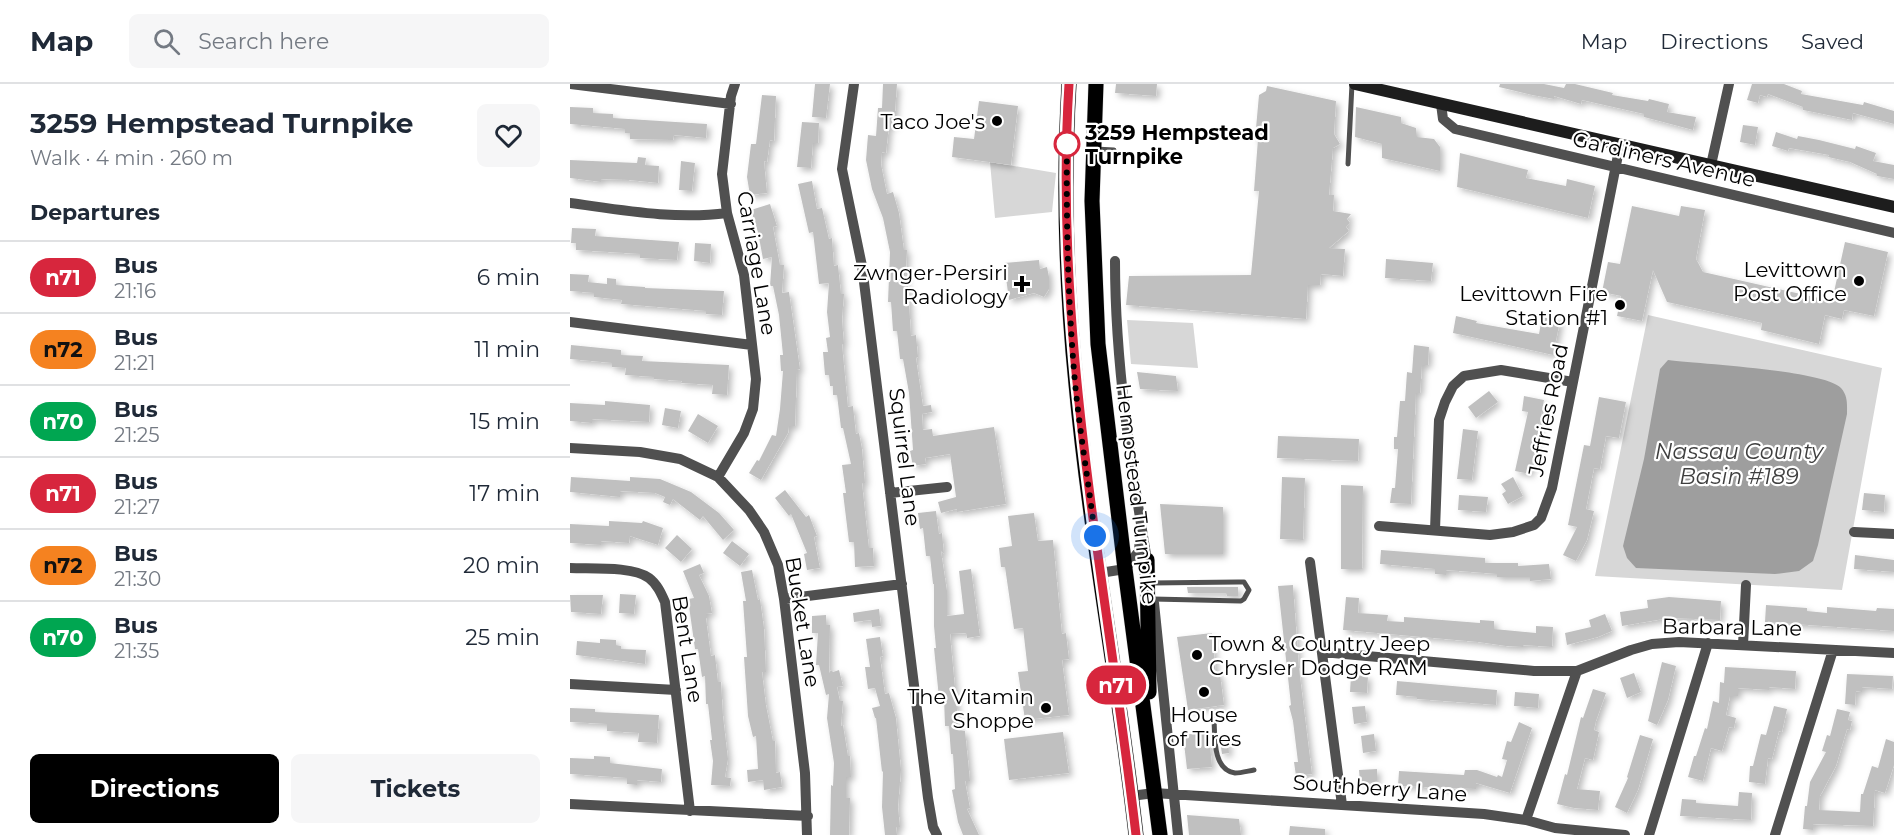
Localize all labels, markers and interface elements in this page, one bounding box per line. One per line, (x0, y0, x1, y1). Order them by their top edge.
search box (129, 14, 549, 68)
text: Map (30, 24, 93, 58)
icon: search (150, 25, 183, 58)
text: Search here (198, 28, 329, 55)
text: Map (1581, 29, 1627, 54)
text: Directions (1660, 29, 1768, 54)
text: Saved (1801, 29, 1864, 54)
button: heart (477, 104, 540, 167)
text: 3259 Hempstead Turnpike (30, 106, 414, 140)
place label: Taco Joe's (881, 109, 985, 134)
marker: Taco Joe's (990, 114, 1004, 128)
place label: 3259 Hempstead Turnpike (1084, 120, 1269, 169)
street label: Gardiners Avenue (1570, 126, 1758, 192)
marker: 3259 Hempstead Turnpike (1054, 131, 1080, 157)
text: Walk · 4 min · 260 m (30, 146, 233, 170)
street label: Carriage Lane (732, 189, 782, 337)
text: Departures (30, 199, 160, 226)
text: Bus (114, 252, 158, 279)
place label: Levittown Post Office (1733, 257, 1847, 306)
place label: Zwnger-Persiri Radiology (853, 260, 1009, 309)
text: 6 min (477, 264, 540, 291)
text: n71 (45, 265, 81, 290)
marker: Levittown Post Office (1852, 274, 1866, 288)
marker: Zwnger-Persiri Radiology (1013, 275, 1031, 293)
text: 21:16 (114, 279, 156, 303)
place label: Levittown Fire Station #1 (1459, 281, 1608, 330)
marker: Levittown Fire Station #1 (1613, 298, 1627, 312)
text: Bus (114, 324, 158, 351)
text: 11 min (474, 336, 540, 363)
text: n72 (43, 337, 83, 362)
street label: Jeffries Road (1523, 341, 1573, 480)
text: 21:21 (114, 351, 155, 375)
street label: Hempstead Turnpike (1111, 382, 1163, 606)
street label: Squirrel Lane (884, 387, 926, 527)
text: Bus (114, 396, 158, 423)
text: 15 min (470, 408, 540, 435)
text: n70 (43, 409, 83, 434)
text: 21:25 (114, 423, 160, 447)
water label: Nassau County Basin #189 (1655, 438, 1825, 490)
text: Bus (114, 468, 158, 495)
text: 17 min (469, 480, 540, 507)
text: n71 (45, 481, 81, 506)
text: 21:27 (114, 495, 160, 519)
your location (1080, 521, 1110, 551)
text: Bus (114, 540, 158, 567)
text: 20 min (463, 552, 540, 579)
text: n72 (43, 553, 83, 578)
street label: Bucket Lane (780, 555, 826, 689)
text: 21:30 (114, 567, 161, 591)
street label: Bent Lane (667, 594, 709, 704)
text: Bus (114, 612, 158, 639)
street label: Barbara Lane (1662, 613, 1802, 641)
text: 25 min (465, 624, 540, 651)
text: n70 (43, 625, 83, 650)
place label: Town & Country Jeep Chrysler Dodge RAM (1209, 631, 1430, 680)
text: 21:35 (114, 639, 159, 663)
marker: Town & Country Jeep Chrysler Dodge RAM (1190, 648, 1204, 662)
line badge: n71 (1082, 666, 1150, 704)
text: n71 (1098, 673, 1134, 698)
place label: The Vitamin Shoppe (907, 684, 1034, 733)
marker: House of Tires (1197, 685, 1211, 699)
marker: The Vitamin Shoppe (1039, 701, 1053, 715)
place label: House of Tires (1167, 702, 1241, 751)
button: Directions (30, 754, 279, 823)
button: Tickets (291, 754, 540, 823)
street label: Southberry Lane (1292, 769, 1468, 807)

